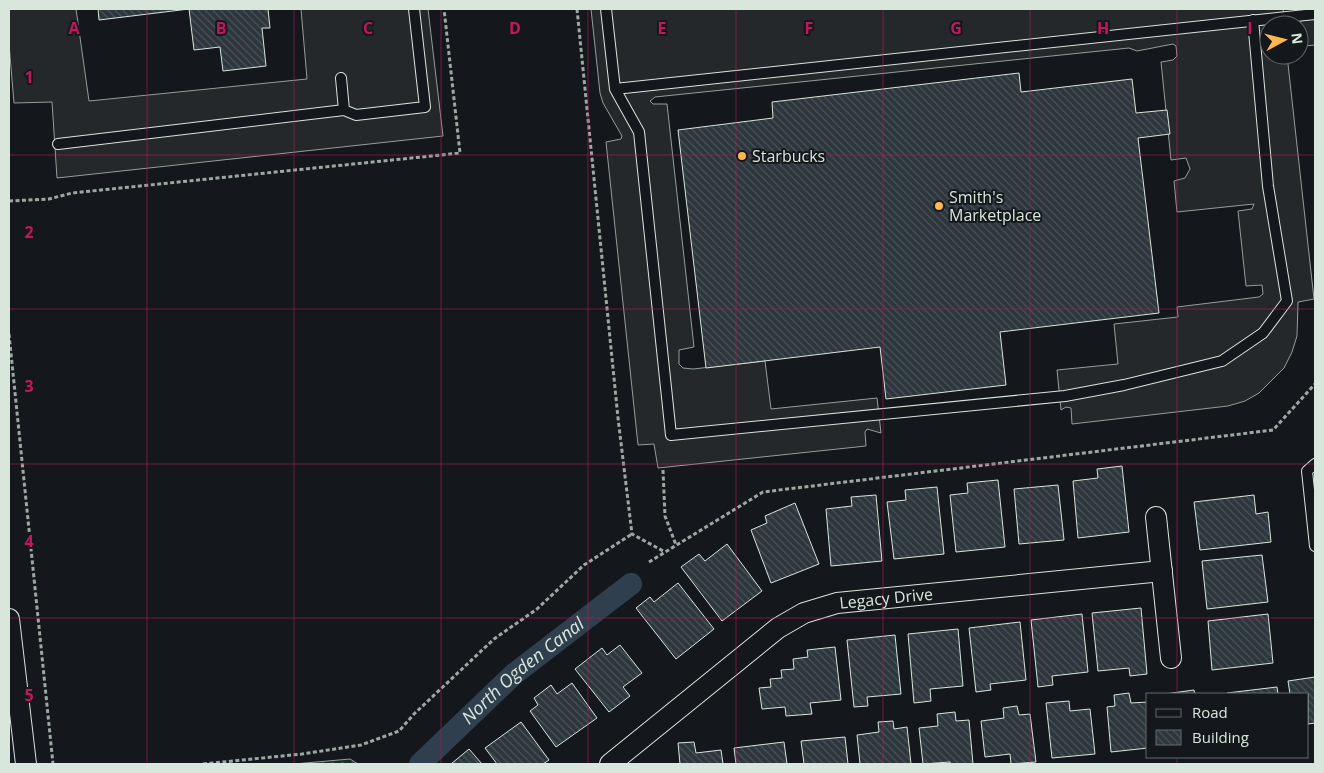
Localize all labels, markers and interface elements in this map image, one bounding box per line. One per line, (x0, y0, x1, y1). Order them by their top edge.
north arrow (1259, 15, 1309, 65)
text: A (68, 17, 80, 39)
text: B (216, 17, 226, 39)
text: C (363, 17, 373, 39)
text: D (509, 17, 521, 39)
text: E (658, 17, 667, 39)
text: F (805, 17, 813, 39)
text: G (950, 17, 962, 39)
text: H (1097, 17, 1109, 39)
text: I (1247, 17, 1253, 39)
text: N (1287, 32, 1308, 45)
text: 1 (24, 66, 34, 88)
place label: Starbucks (752, 145, 825, 167)
marker: Starbucks (736, 150, 748, 162)
place label: Smith's Marketplace (949, 186, 1041, 226)
marker: Smith's Marketplace (933, 200, 945, 212)
text: 2 (24, 221, 34, 243)
text: 3 (24, 375, 34, 397)
text: 4 (24, 530, 34, 552)
street label: Legacy Drive (838, 583, 934, 614)
water label: North Ogden Canal (456, 611, 589, 729)
text: 5 (24, 684, 34, 706)
legend (1146, 693, 1309, 758)
text: Road (1192, 702, 1228, 722)
text: Building (1192, 727, 1249, 747)

